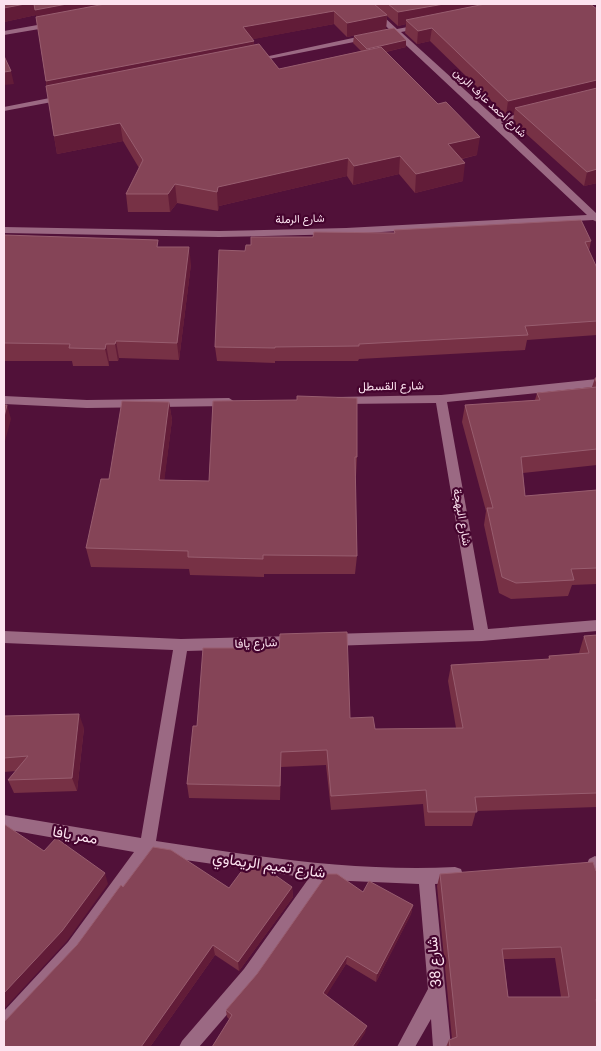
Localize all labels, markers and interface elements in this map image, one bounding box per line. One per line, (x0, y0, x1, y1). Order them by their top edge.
street label: شارع أحمد عارف الزين (450, 66, 529, 141)
street label: شارع الرملة (275, 212, 325, 227)
street label: شارع القسطل (358, 378, 424, 396)
street label: شارع البهجة (448, 487, 474, 547)
street label: شارع يافا (234, 635, 278, 653)
street label: ممر يافا (51, 822, 99, 848)
street label: شارع تميم الريماوي (211, 848, 327, 886)
street label: شارع 38 (423, 936, 447, 988)

